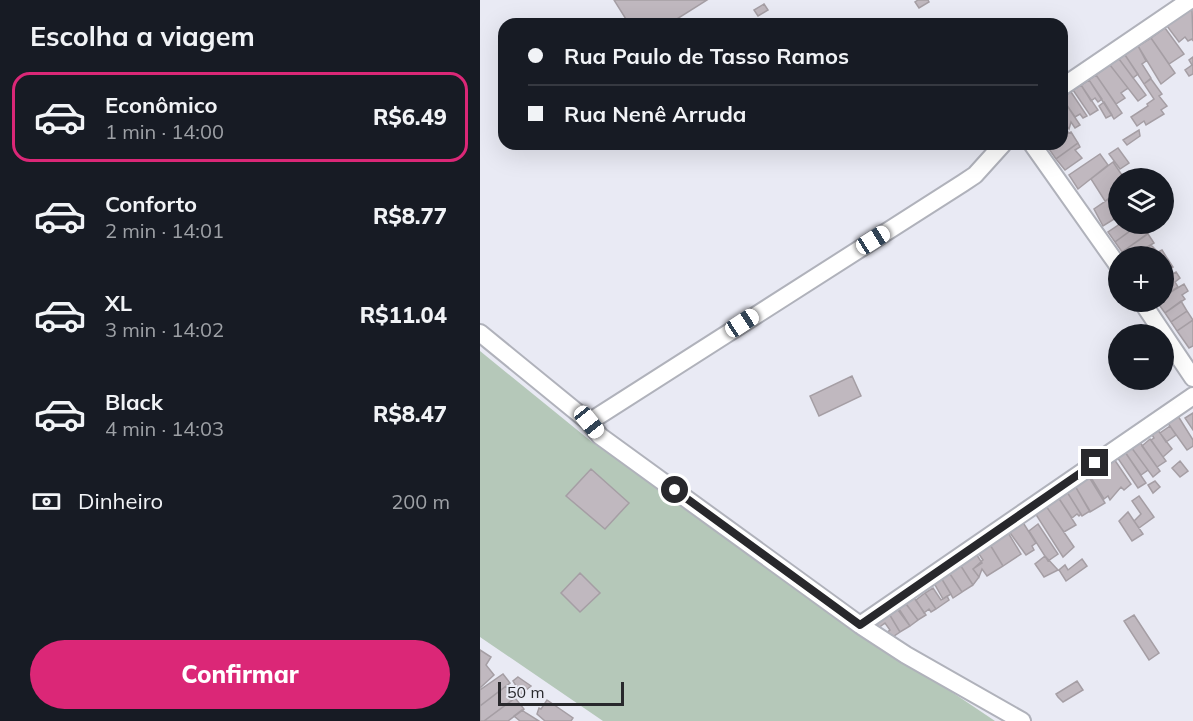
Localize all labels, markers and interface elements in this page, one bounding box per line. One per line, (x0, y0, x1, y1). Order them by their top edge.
text: Escolha a viagem (30, 19, 255, 53)
text: Rua Paulo de Tasso Ramos (564, 42, 849, 70)
icon: car (33, 90, 87, 144)
text: Econômico (105, 91, 218, 119)
text: Rua Nenê Arruda (564, 100, 746, 128)
text: R$6.49 (373, 103, 447, 131)
text: 1 min · 14:00 (105, 119, 224, 144)
map controls (1108, 168, 1174, 390)
button: layers (1108, 168, 1174, 234)
icon: car (33, 189, 87, 243)
text: Conforto (105, 190, 197, 218)
text: R$8.77 (373, 202, 447, 230)
text: 2 min · 14:01 (105, 218, 224, 243)
car (853, 223, 893, 257)
button: + (1108, 246, 1174, 312)
icon: car (33, 288, 87, 342)
text: XL (105, 289, 132, 317)
text: R$11.04 (360, 301, 447, 329)
car (722, 306, 762, 340)
text: 3 min · 14:02 (105, 317, 224, 342)
button: − (1108, 324, 1174, 390)
icon: car (33, 387, 87, 441)
text: Black (105, 388, 163, 416)
text: R$8.47 (373, 400, 447, 428)
car (571, 402, 607, 442)
text: 4 min · 14:03 (105, 416, 224, 441)
route end (1081, 449, 1108, 476)
route start (661, 476, 688, 503)
icon: cash (30, 485, 63, 518)
text: Dinheiro (78, 487, 163, 515)
text: 200 m (391, 489, 450, 514)
button: Confirmar (30, 640, 450, 709)
scale bar (498, 679, 624, 706)
text: 50 m (507, 682, 544, 702)

